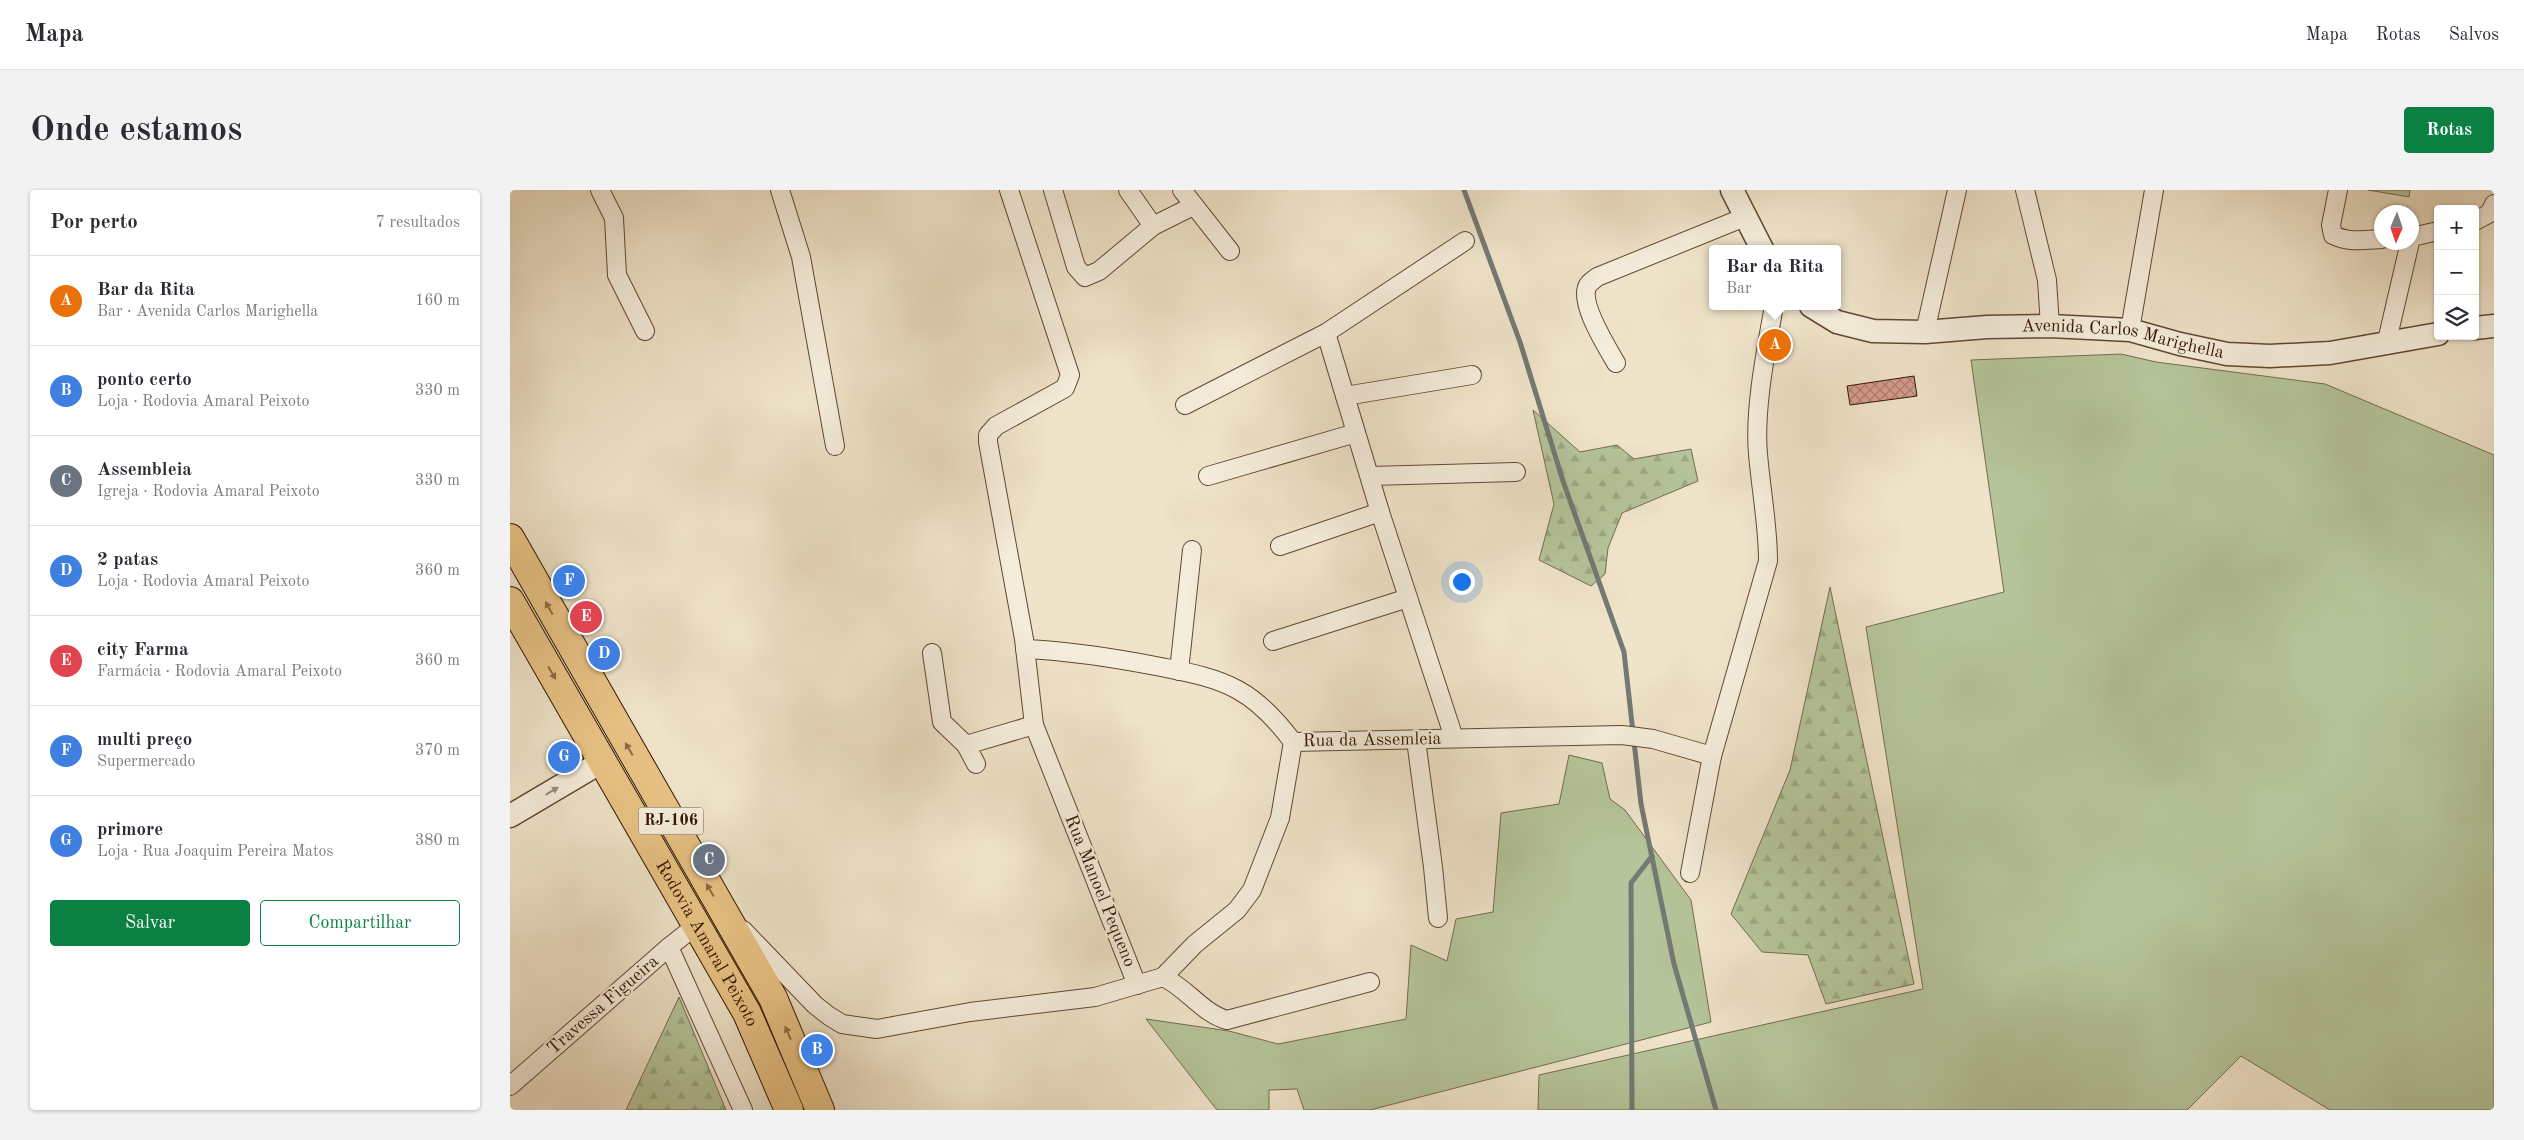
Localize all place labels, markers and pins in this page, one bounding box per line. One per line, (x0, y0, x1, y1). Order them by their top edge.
pin: A (1759, 326, 1791, 364)
pin: F (553, 562, 585, 600)
pin: E (570, 598, 602, 636)
pin: D (588, 635, 620, 673)
pin: G (548, 738, 580, 776)
pin: C (693, 841, 725, 879)
pin: B (801, 1031, 833, 1069)

